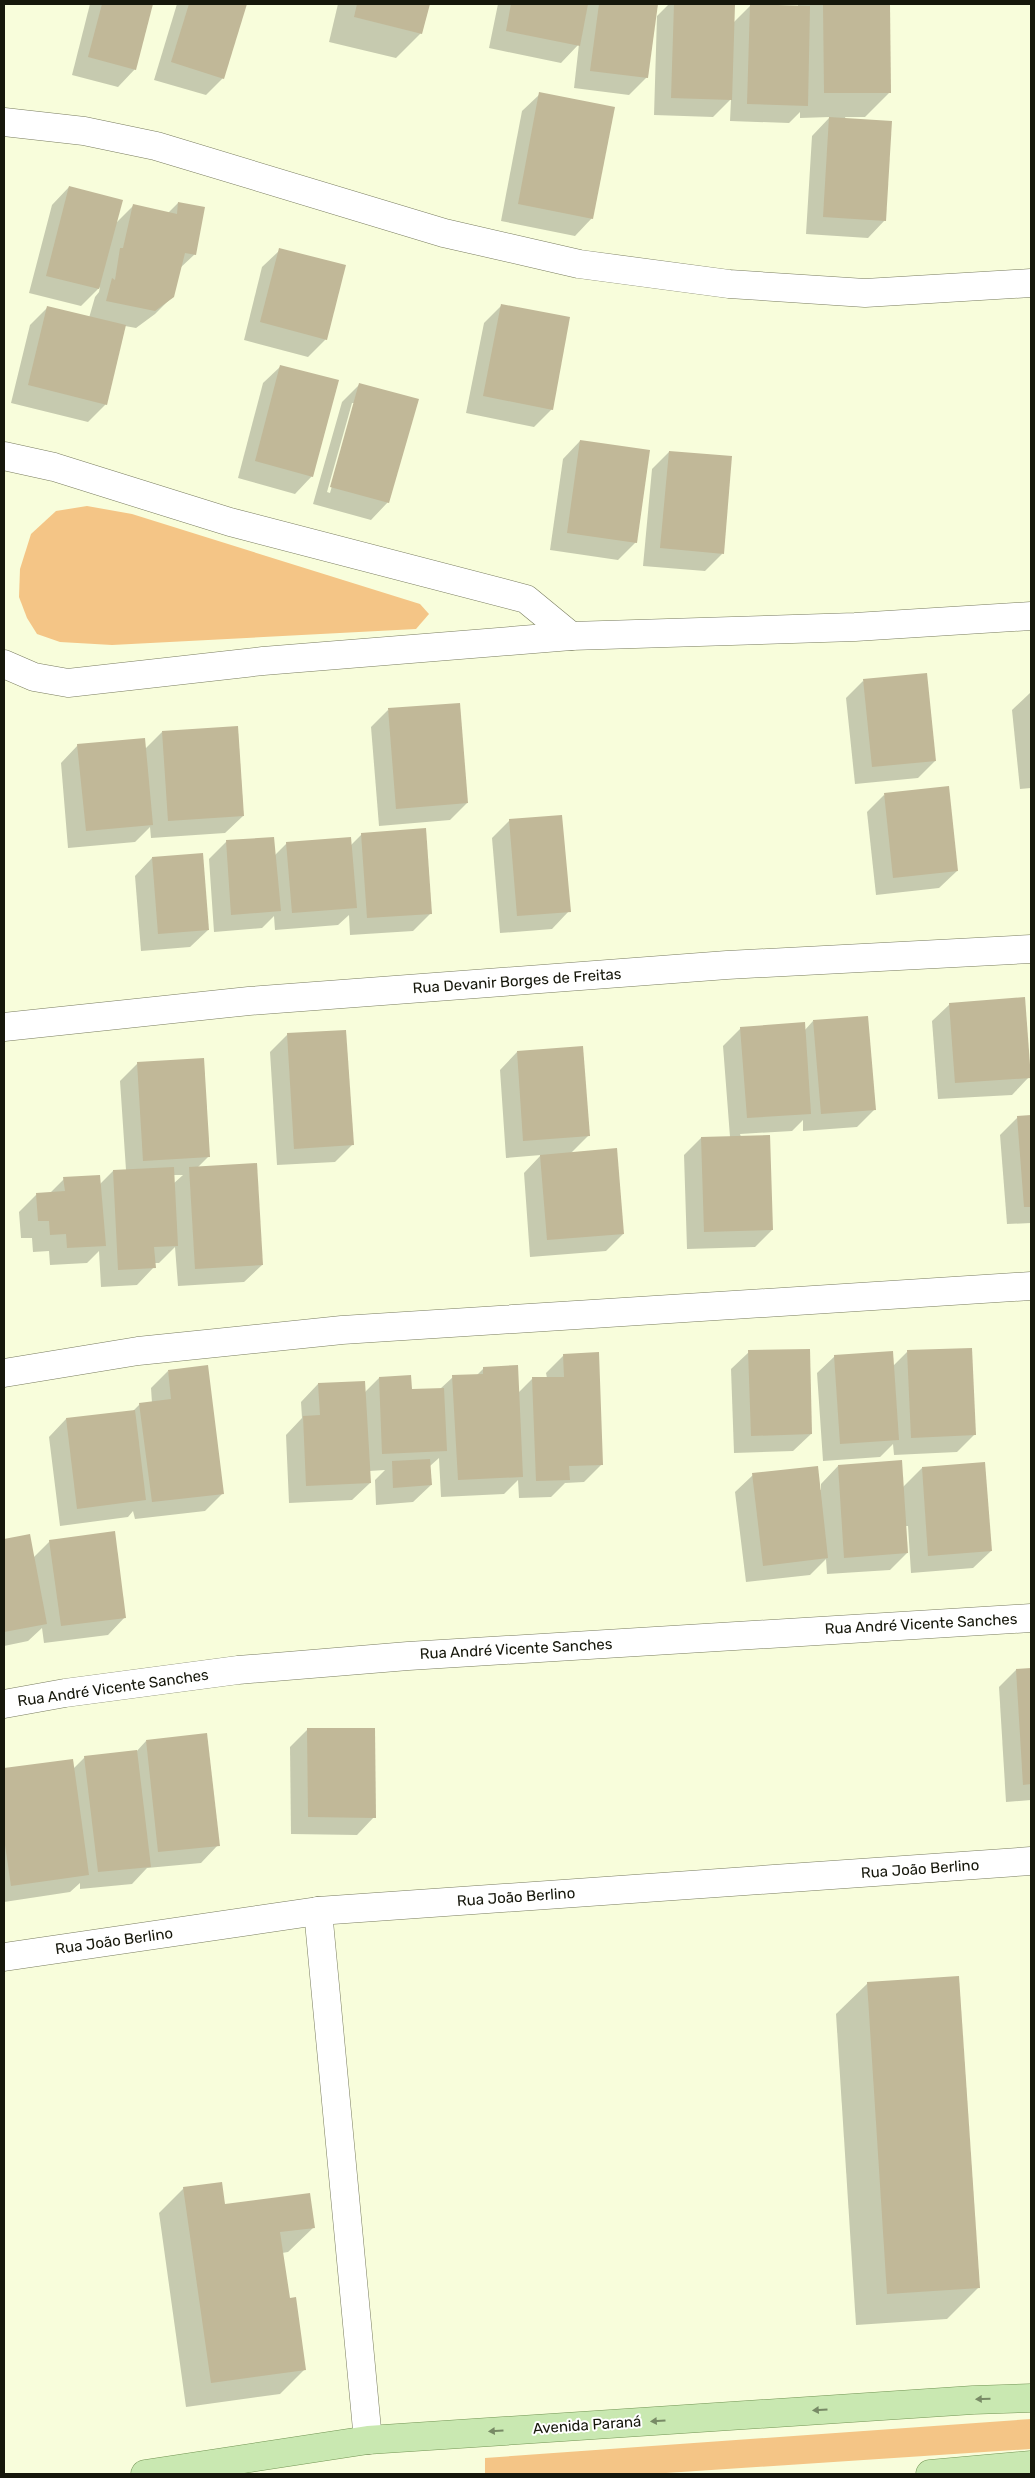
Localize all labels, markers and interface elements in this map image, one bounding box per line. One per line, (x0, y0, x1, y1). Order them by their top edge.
street label: Rua Devanir Borges de Freitas (412, 965, 622, 997)
street label: Rua André Vicente Sanches (824, 1610, 1018, 1638)
street label: Rua André Vicente Sanches (419, 1635, 613, 1663)
street label: Rua André Vicente Sanches (16, 1666, 210, 1710)
street label: Rua João Berlino (860, 1856, 980, 1882)
street label: Rua João Berlino (456, 1884, 576, 1910)
street label: Rua João Berlino (54, 1924, 174, 1958)
one-way arrow (974, 2396, 990, 2404)
one-way arrow (812, 2406, 828, 2414)
street label: Avenida Paraná (532, 2412, 642, 2438)
one-way arrow (650, 2417, 666, 2425)
one-way arrow (488, 2428, 504, 2436)

